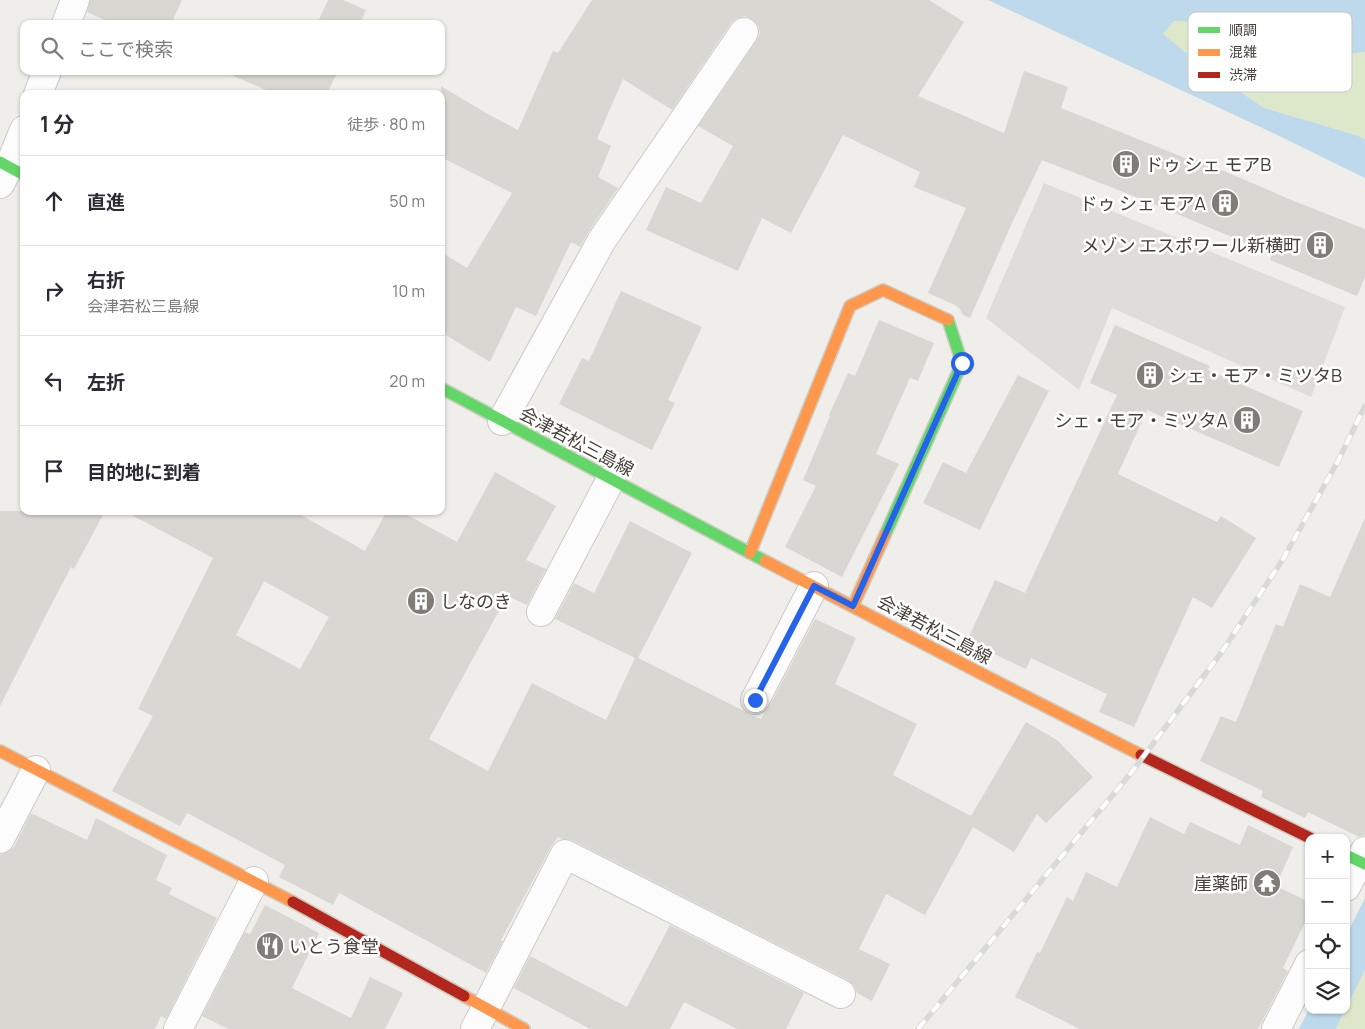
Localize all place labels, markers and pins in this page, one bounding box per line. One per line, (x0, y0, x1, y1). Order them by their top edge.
building icon: ドゥ シェ モアB (1111, 149, 1141, 179)
place label: ドゥ シェ モアB (1145, 152, 1271, 176)
building icon: ドゥ シェ モアA (1210, 188, 1240, 218)
place label: ドゥ シェ モアA (1079, 191, 1207, 215)
building icon: メゾン エスポワール新横町 (1305, 230, 1335, 260)
place label: メゾン エスポワール新横町 (1081, 233, 1301, 257)
building icon: シェ・モア・ミツタB (1135, 360, 1165, 390)
place label: シェ・モア・ミツタB (1169, 363, 1342, 387)
building icon: シェ・モア・ミツタA (1232, 405, 1262, 435)
place label: シェ・モア・ミツタA (1055, 408, 1229, 432)
building icon: しなのき (406, 586, 436, 616)
place label: しなのき (440, 589, 511, 613)
temple icon: 崖薬師 (1252, 868, 1282, 898)
place label: 崖薬師 (1194, 871, 1248, 895)
restaurant icon: いとう食堂 (255, 931, 285, 961)
place label: いとう食堂 (289, 934, 379, 958)

